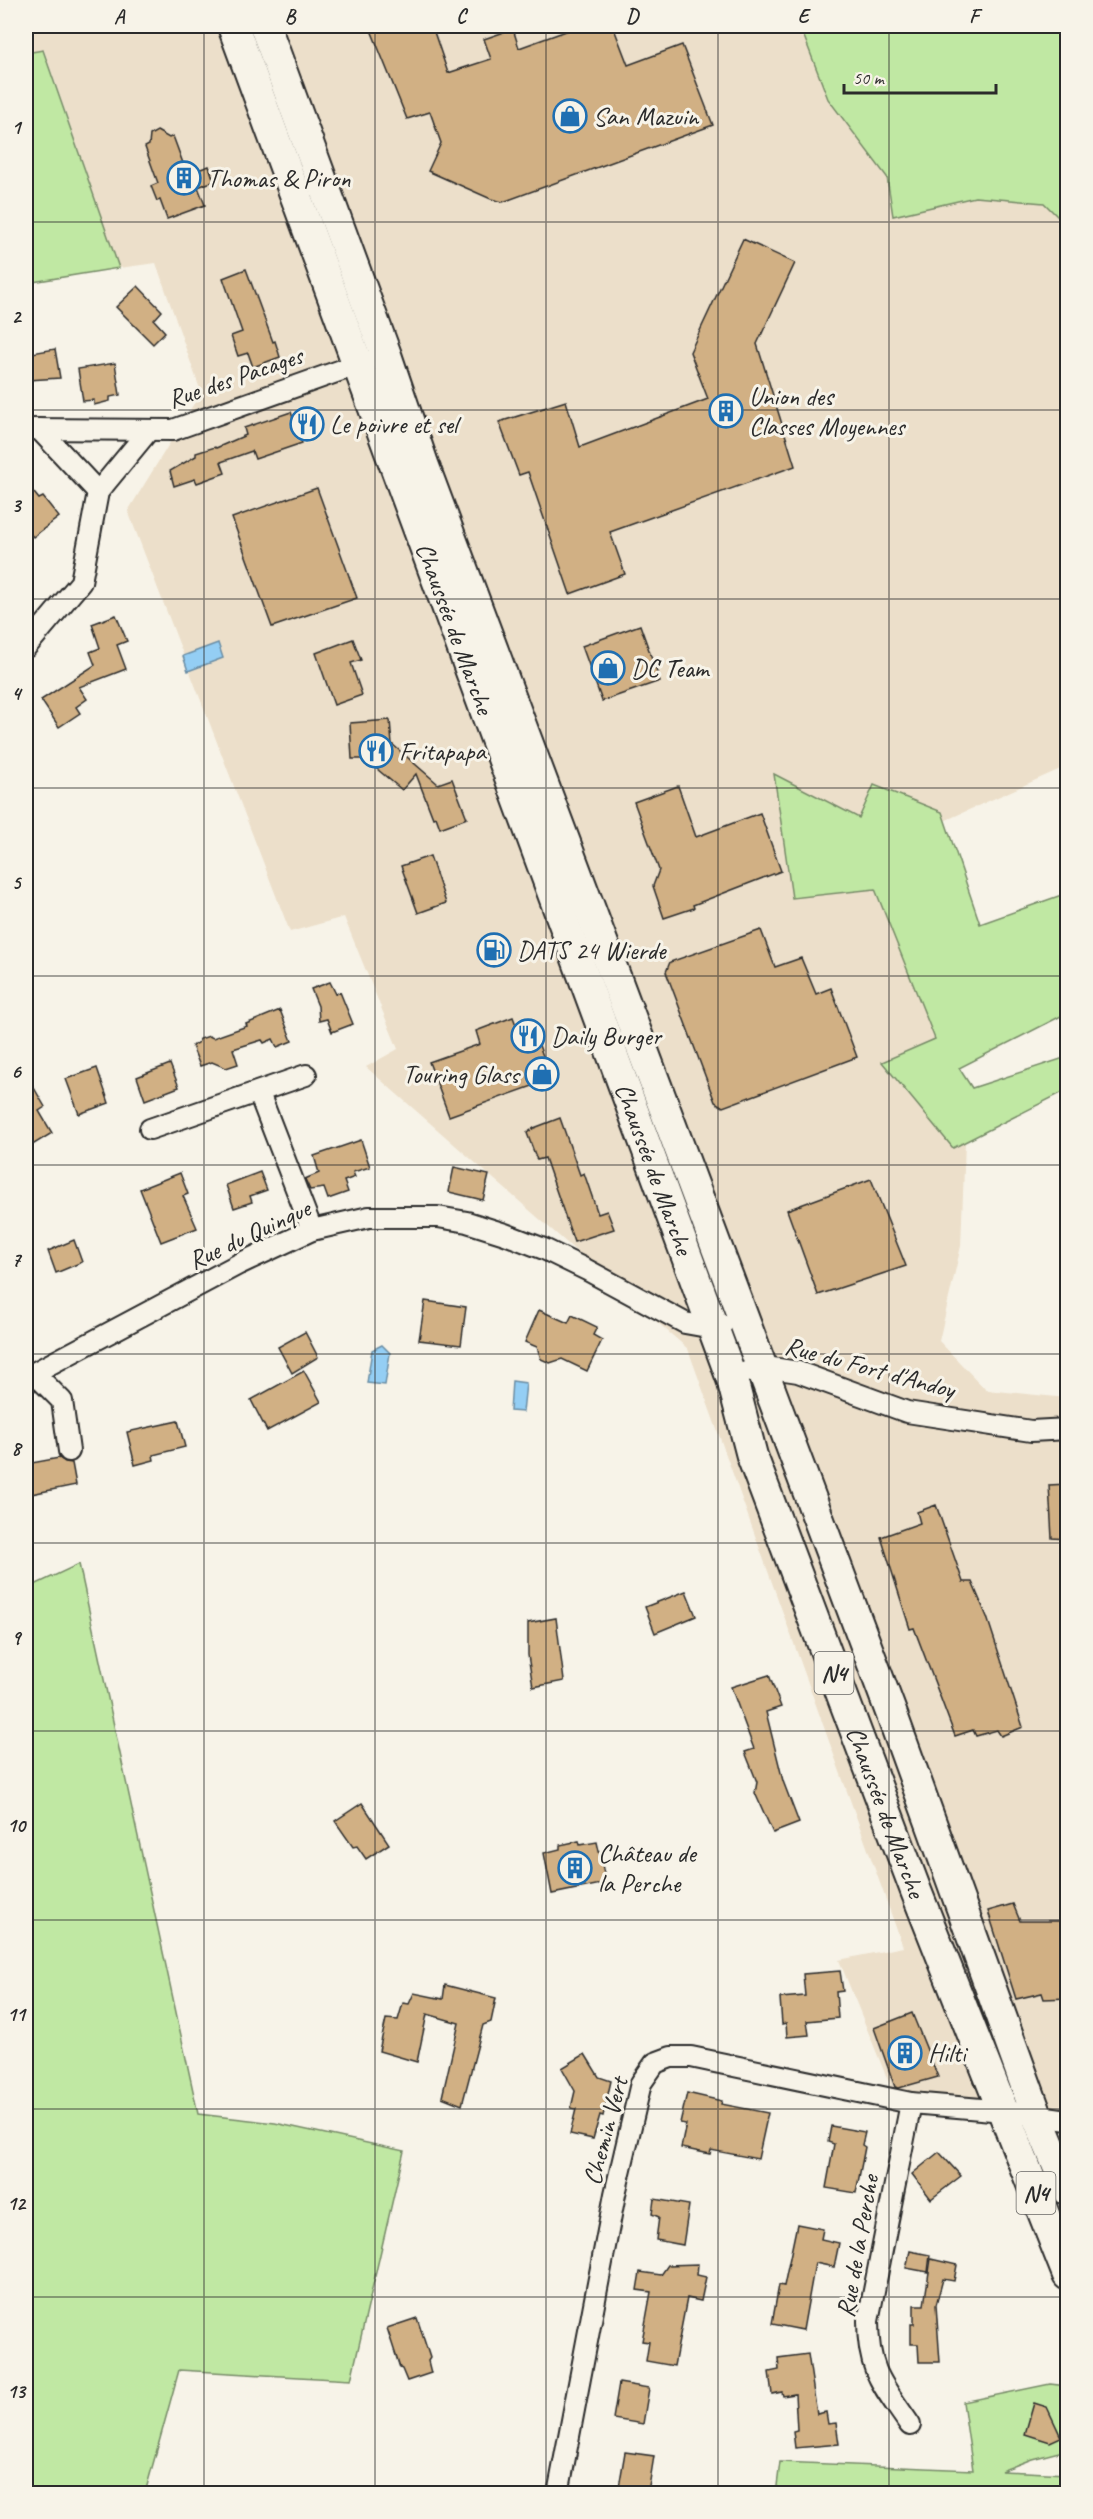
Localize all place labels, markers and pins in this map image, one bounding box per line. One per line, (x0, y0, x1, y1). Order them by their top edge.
shop icon: San Mazuin (552, 98, 588, 134)
place label: San Mazuin (593, 100, 700, 133)
building icon: Thomas & Piron (166, 160, 202, 196)
place label: Thomas & Piron (207, 162, 351, 195)
place label: Union des Classes Moyennes (749, 380, 907, 443)
building icon: Union des Classes Moyennes (708, 393, 744, 429)
restaurant icon: Le poivre et sel (289, 406, 325, 442)
place label: Le poivre et sel (330, 408, 462, 441)
shop icon: DC Team (590, 650, 626, 686)
place label: DC Team (631, 652, 711, 685)
restaurant icon: Fritapapa (358, 733, 394, 769)
place label: Fritapapa (399, 735, 487, 768)
fuel station icon: DATS 24 Wierde (476, 932, 512, 968)
place label: DATS 24 Wierde (517, 934, 667, 967)
restaurant icon: Daily Burger (510, 1018, 546, 1054)
place label: Daily Burger (551, 1020, 663, 1053)
shop icon: Touring Glass (524, 1056, 560, 1092)
place label: Touring Glass (403, 1058, 521, 1091)
place label: Château de la Perche (598, 1837, 698, 1900)
building icon: Château de la Perche (557, 1850, 593, 1886)
building icon: Hilti (887, 2035, 923, 2071)
place label: Hilti (928, 2037, 969, 2070)

